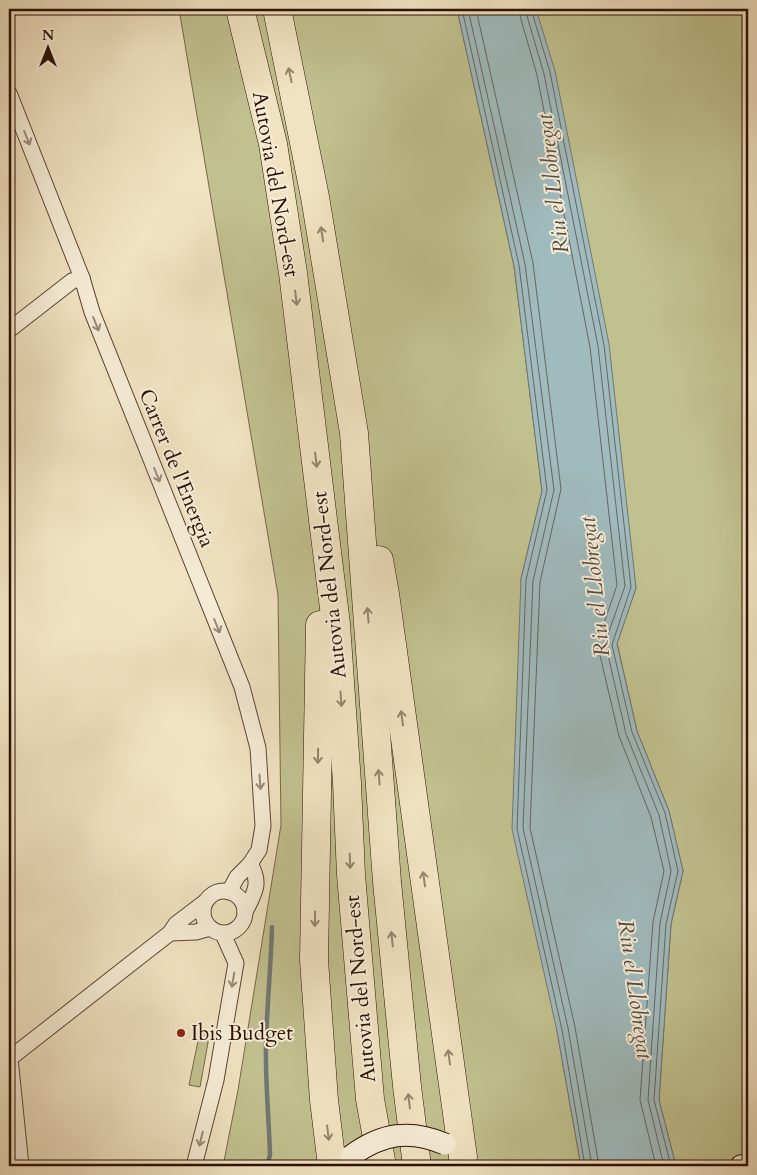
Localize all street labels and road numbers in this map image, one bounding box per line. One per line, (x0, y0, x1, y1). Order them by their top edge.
street label: Autovia del Nord-est (245, 89, 306, 280)
street label: Carrer de l'Energia (132, 385, 222, 552)
street label: Autovia del Nord-est (305, 490, 354, 680)
street label: Autovia del Nord-est (338, 894, 383, 1084)

